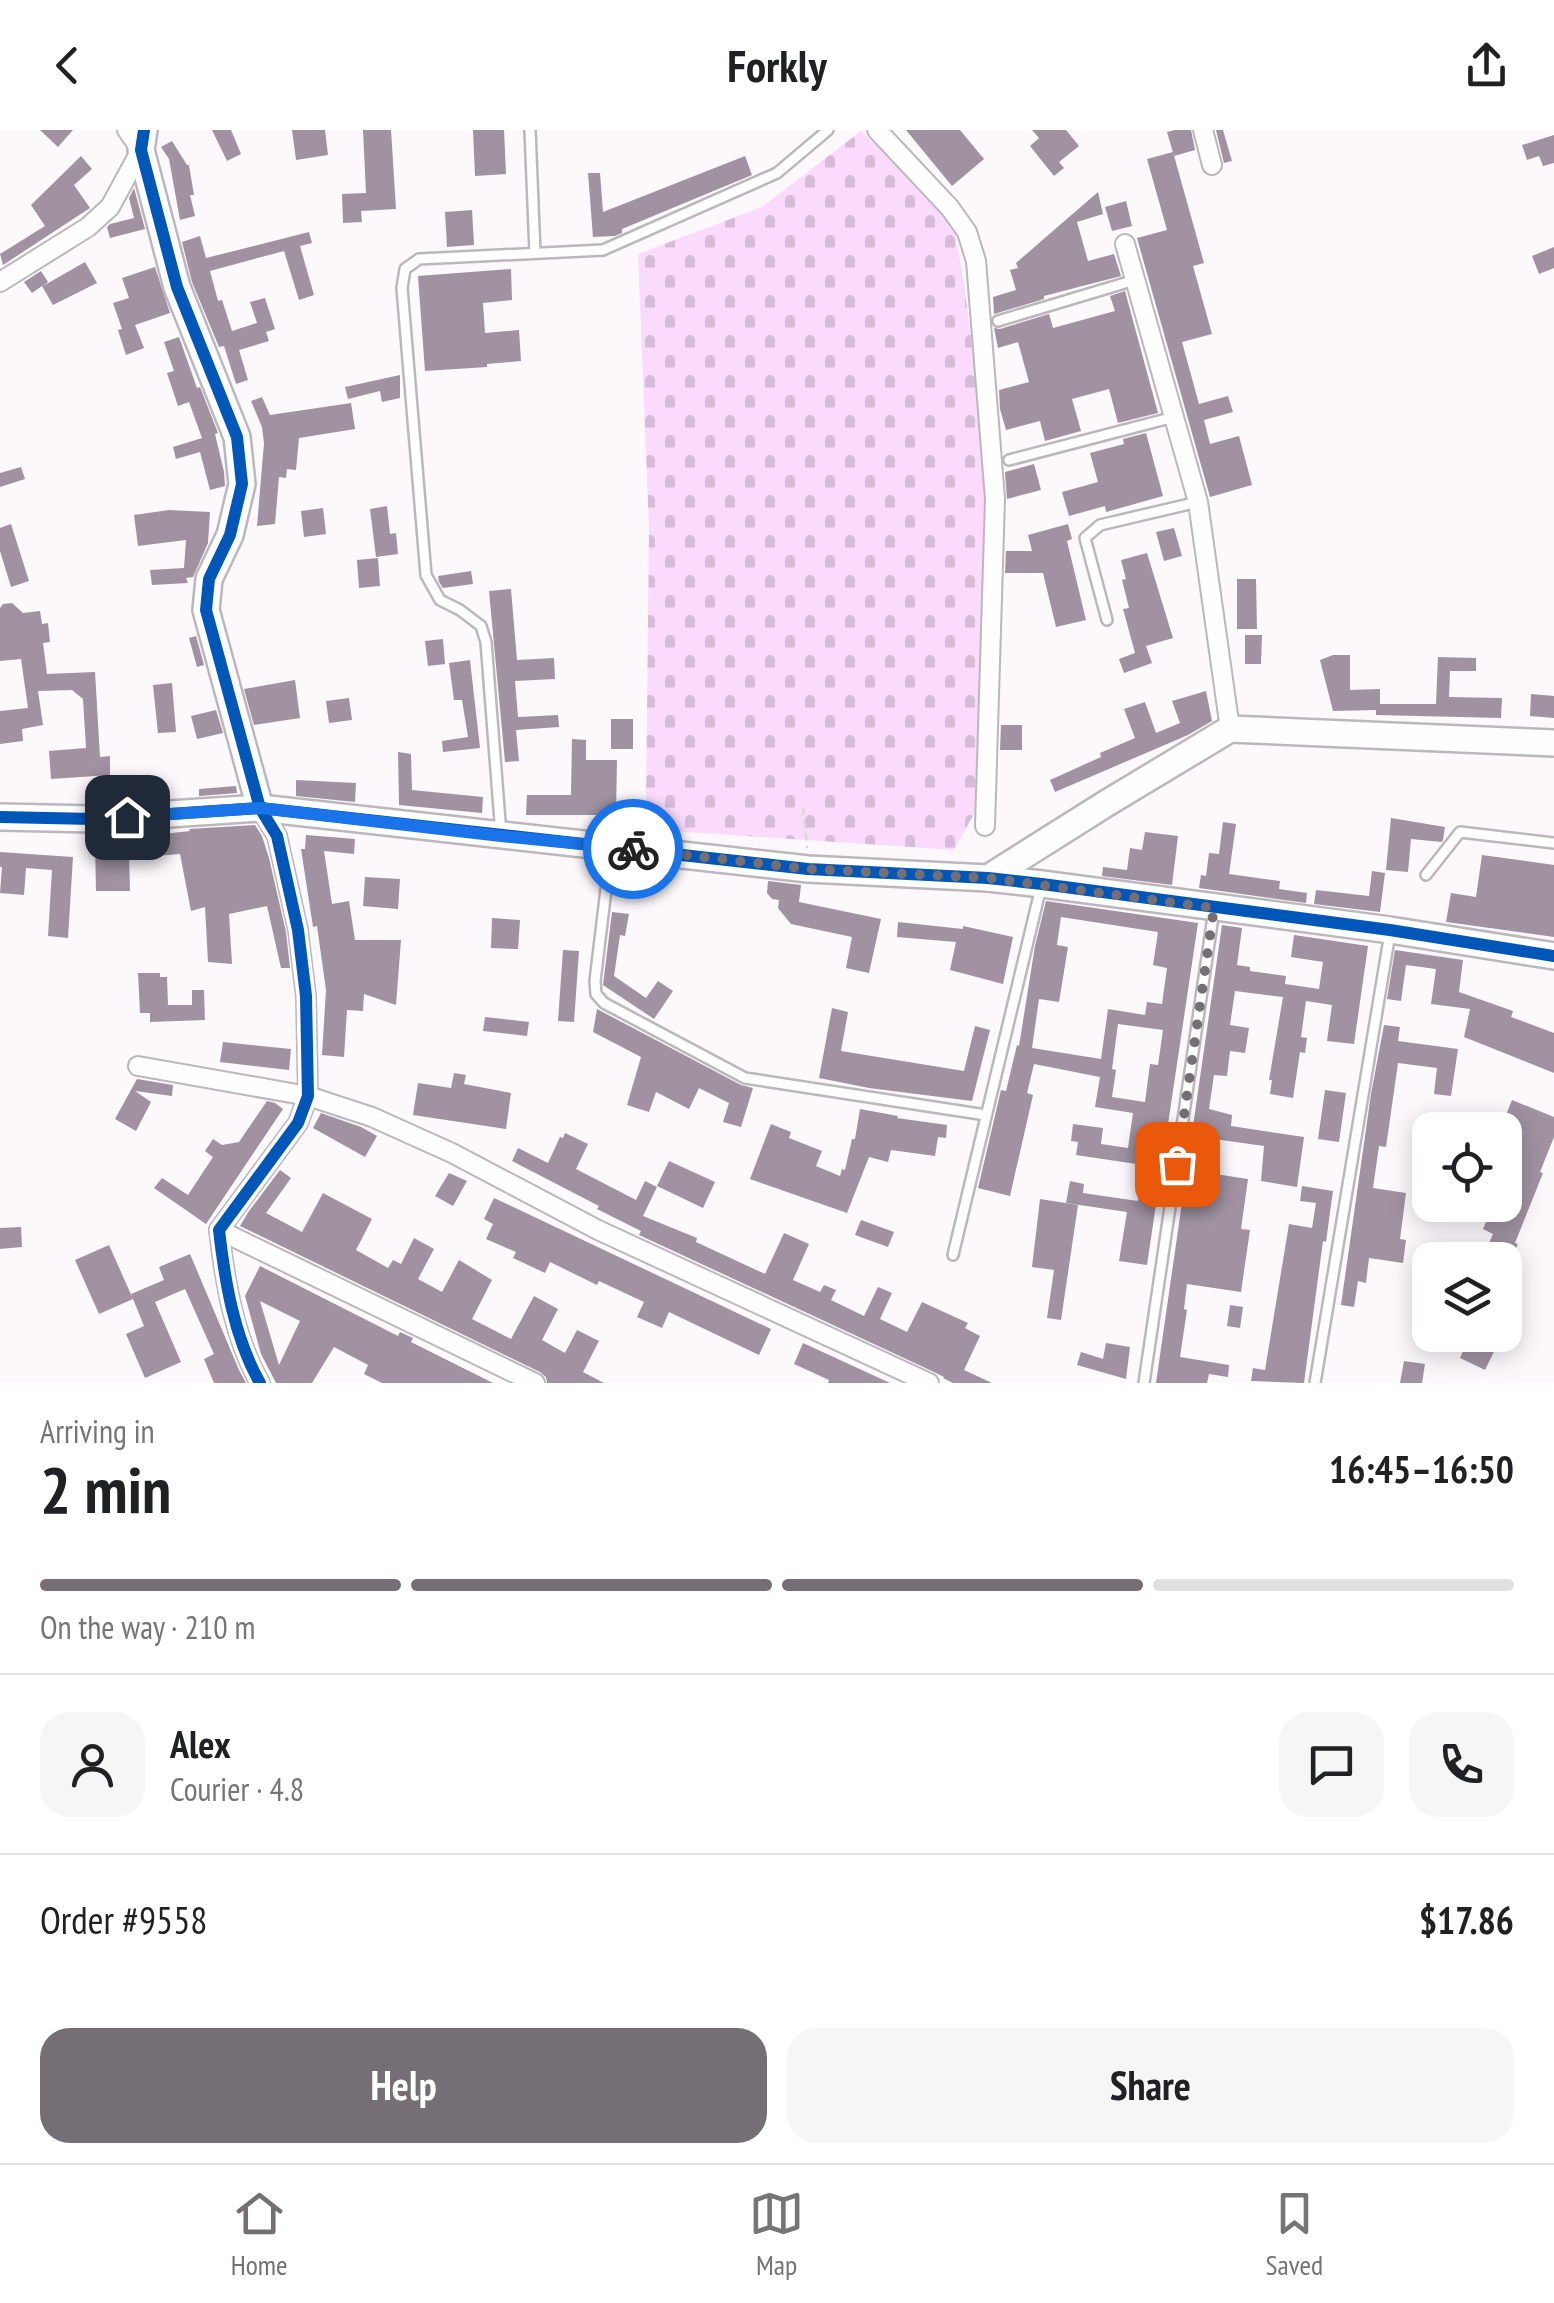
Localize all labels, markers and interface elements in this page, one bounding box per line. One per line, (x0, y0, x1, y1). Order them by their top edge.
text: Forkly (727, 36, 827, 94)
icon: back (40, 38, 95, 93)
icon: share (1459, 38, 1514, 93)
pin (85, 775, 170, 860)
icon: home (100, 790, 155, 845)
courier (583, 799, 683, 899)
icon: bike (606, 822, 661, 877)
map controls (1412, 1112, 1522, 1352)
button: locate (1412, 1112, 1522, 1222)
pin (1135, 1122, 1220, 1207)
icon: bag (1150, 1137, 1205, 1192)
button: layers (1412, 1242, 1522, 1352)
text: Arriving in (40, 1410, 155, 1452)
text: 16:45–16:50 (1329, 1444, 1514, 1493)
text: 2 min (40, 1447, 171, 1531)
text: On the way · 210 m (40, 1606, 255, 1648)
button: person (40, 1712, 145, 1817)
button: chat (1279, 1712, 1384, 1817)
button: phone (1409, 1712, 1514, 1817)
text: Alex (170, 1719, 231, 1768)
text: Courier · 4.8 (170, 1768, 304, 1810)
text: Order #9558 (40, 1895, 207, 1944)
text: $17.86 (1419, 1895, 1514, 1944)
button: Help (40, 2028, 767, 2143)
button: Share (787, 2028, 1514, 2143)
tab: Home (231, 2186, 288, 2283)
tab: Map (749, 2186, 804, 2283)
tab: Saved (1266, 2186, 1323, 2283)

